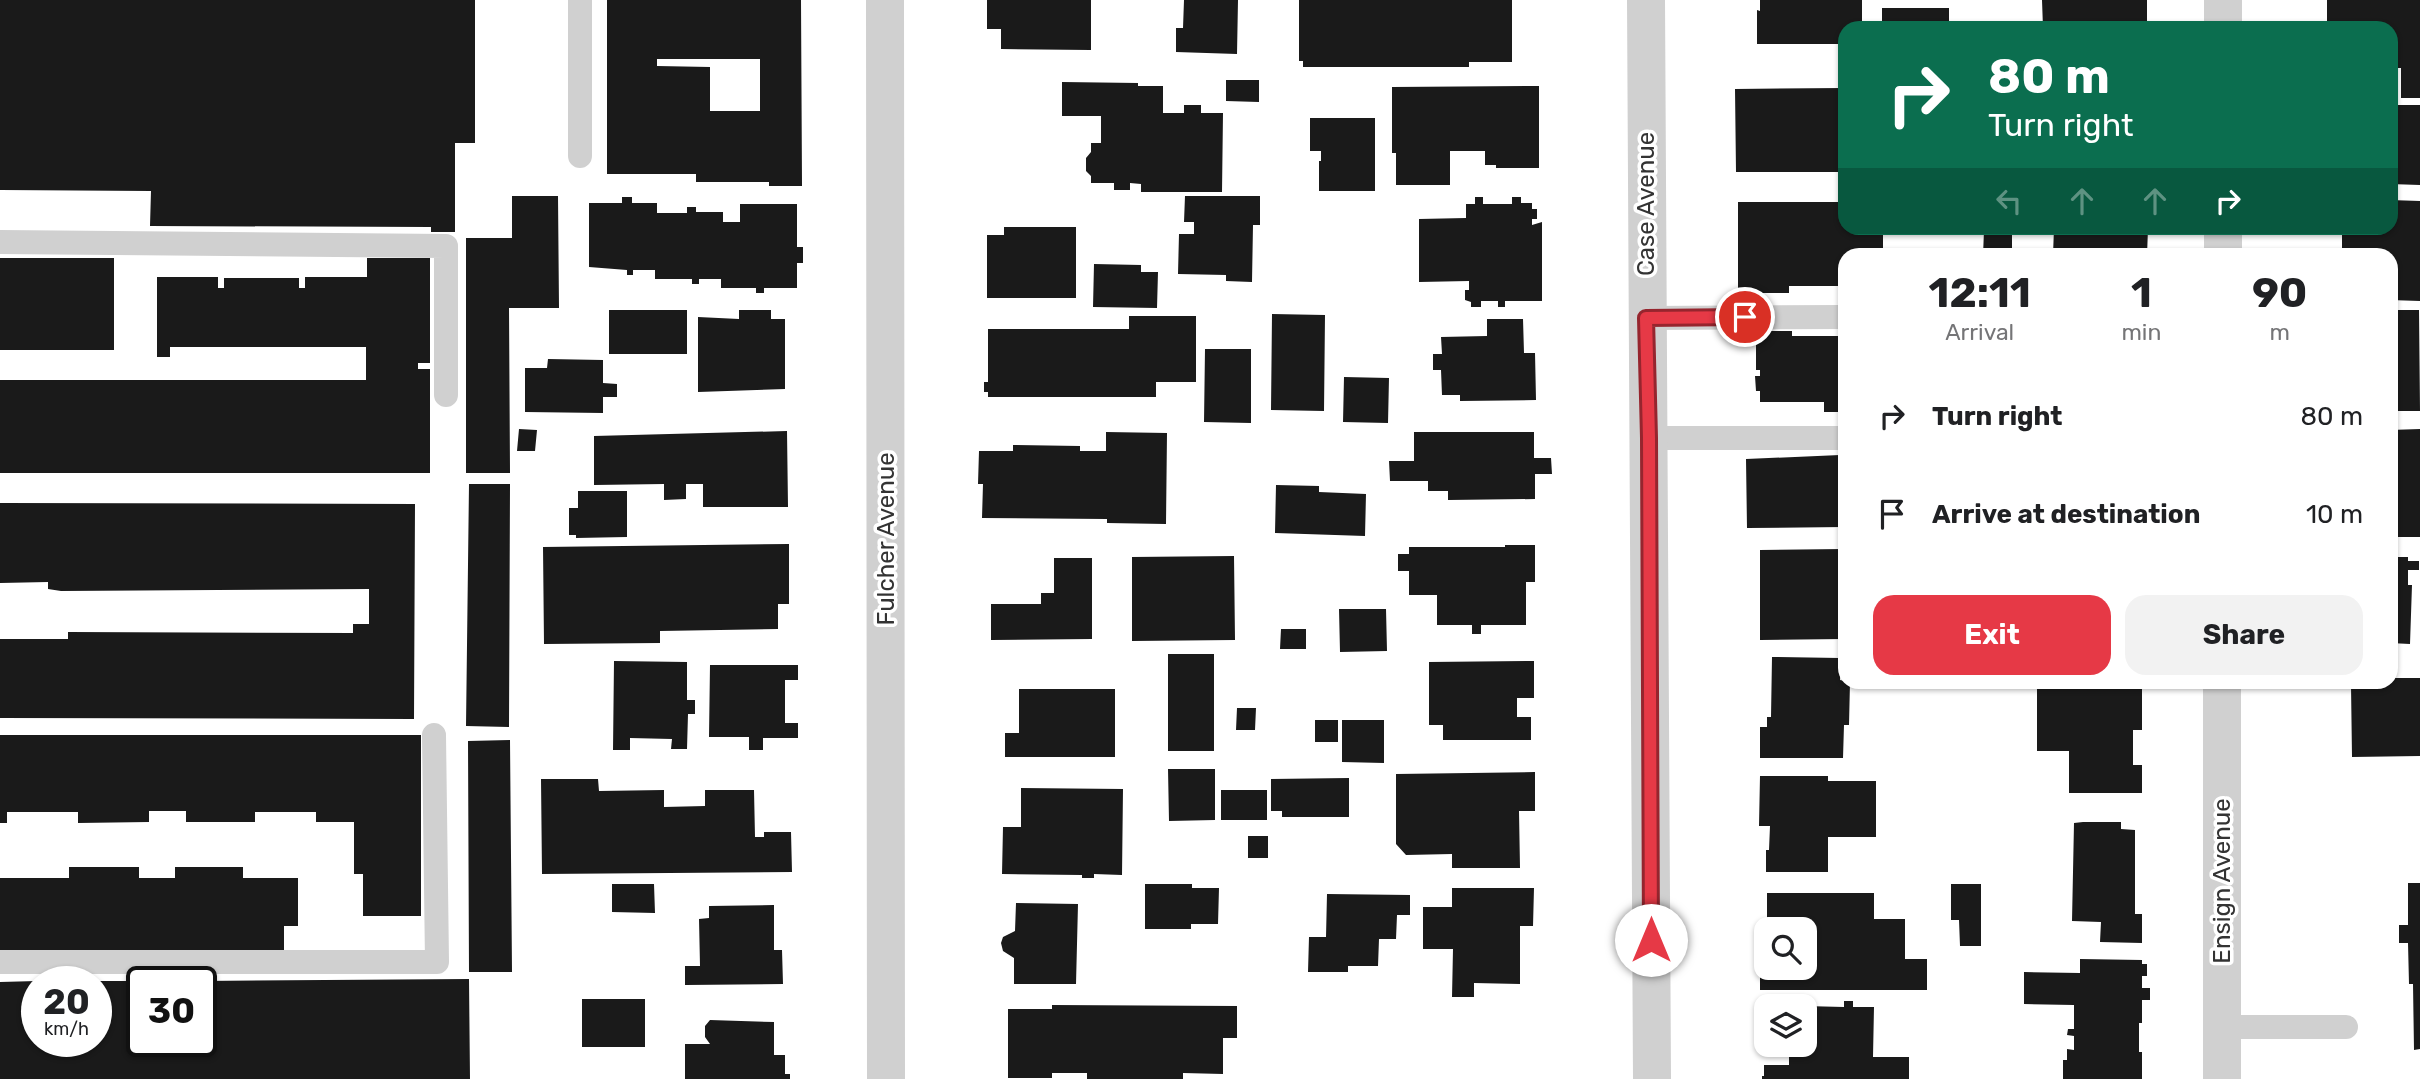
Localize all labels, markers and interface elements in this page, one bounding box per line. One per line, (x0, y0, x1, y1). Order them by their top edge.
text: 80 m (1988, 47, 2110, 105)
icon: right (1873, 49, 1964, 140)
text: Turn right (1988, 106, 2133, 144)
street label: Case Avenue (1632, 132, 1660, 276)
icon: left (1990, 182, 2028, 220)
icon: ahead (2063, 182, 2101, 220)
icon: ahead (2136, 182, 2174, 220)
icon: right (2209, 182, 2247, 220)
text: 12:11 (1929, 268, 2031, 318)
text: 1 (2131, 268, 2152, 318)
text: 90 (2252, 268, 2307, 318)
pin (1715, 287, 1775, 347)
icon: arrive (1726, 298, 1764, 336)
text: Arrival (1945, 318, 2014, 346)
text: min (2121, 318, 2161, 346)
text: m (2269, 318, 2290, 346)
icon: right (1873, 397, 1911, 435)
text: Turn right (1932, 401, 2062, 432)
text: 80 m (2300, 401, 2363, 432)
street label: Fulcher Avenue (872, 452, 900, 626)
icon: arrive (1873, 495, 1911, 533)
text: Arrive at destination (1932, 499, 2200, 530)
text: 10 m (2306, 499, 2363, 530)
button: Exit (1873, 595, 2111, 675)
button: Share (2125, 595, 2363, 675)
street label: Ensign Avenue (2208, 798, 2236, 964)
position arrow (1614, 903, 1688, 977)
map controls (1754, 917, 1817, 1057)
button: search (1754, 917, 1817, 980)
speed limit sign: 30 (126, 966, 217, 1057)
text: 20 (43, 981, 90, 1023)
button: layers (1754, 994, 1817, 1057)
text: km/h (44, 1018, 89, 1040)

